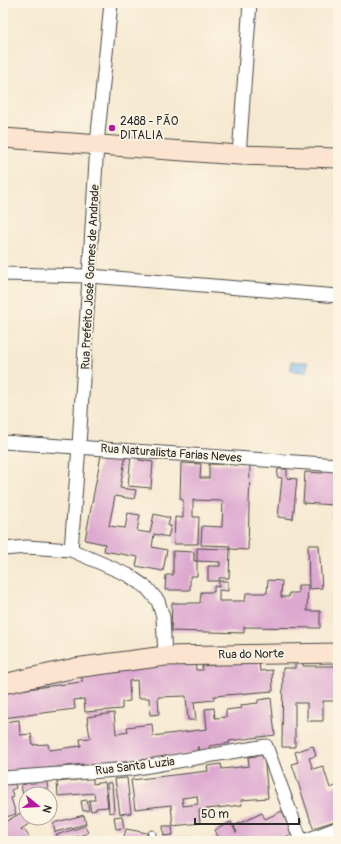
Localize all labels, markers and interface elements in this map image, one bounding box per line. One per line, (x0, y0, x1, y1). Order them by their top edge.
place label: 2488 - PÃO DITALIA (120, 113, 179, 143)
marker: 2488 - PÃO DITALIA (107, 123, 117, 133)
street label: Rua Prefeito José Gomes de Andrade (78, 184, 103, 370)
street label: Rua Naturalista Farias Neves (100, 441, 243, 466)
street label: Rua do Norte (218, 646, 284, 663)
street label: Rua Santa Luzia (95, 754, 176, 779)
north arrow (18, 786, 58, 826)
scale bar (195, 800, 299, 826)
text: N (40, 803, 54, 815)
text: 50 m (201, 807, 229, 822)

